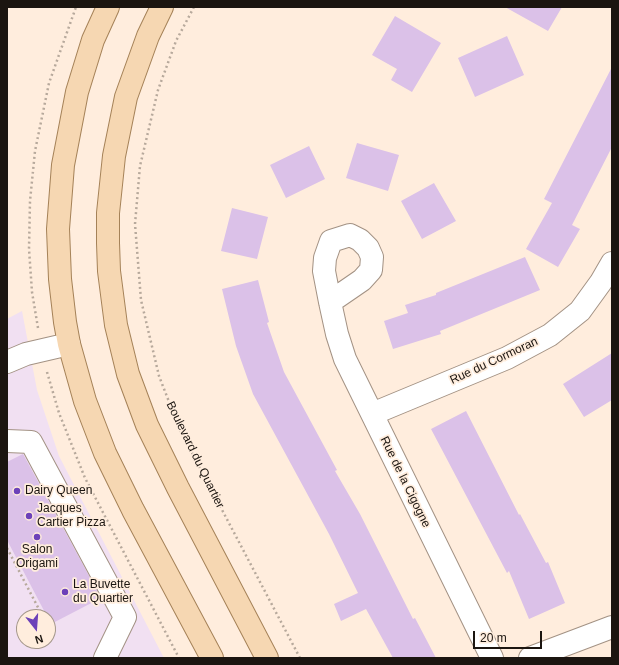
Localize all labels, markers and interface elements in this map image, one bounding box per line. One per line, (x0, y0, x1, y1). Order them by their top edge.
street label: Rue du Cormoran (448, 334, 540, 388)
street label: Boulevard du Quartier (163, 399, 227, 511)
street label: Rue de la Cigogne (377, 434, 433, 530)
place label: Dairy Queen (25, 484, 92, 498)
marker: Dairy Queen (12, 486, 22, 496)
place label: Jacques Cartier Pizza (37, 502, 106, 530)
marker: Jacques Cartier Pizza (24, 511, 34, 521)
marker: Salon Origami (32, 532, 42, 542)
place label: Salon Origami (16, 543, 58, 571)
place label: La Buvette du Quartier (73, 578, 133, 606)
marker: La Buvette du Quartier (60, 587, 70, 597)
north arrow (16, 609, 56, 649)
scale bar (475, 623, 544, 649)
text: 20 m (480, 631, 507, 645)
text: N (34, 633, 45, 646)

